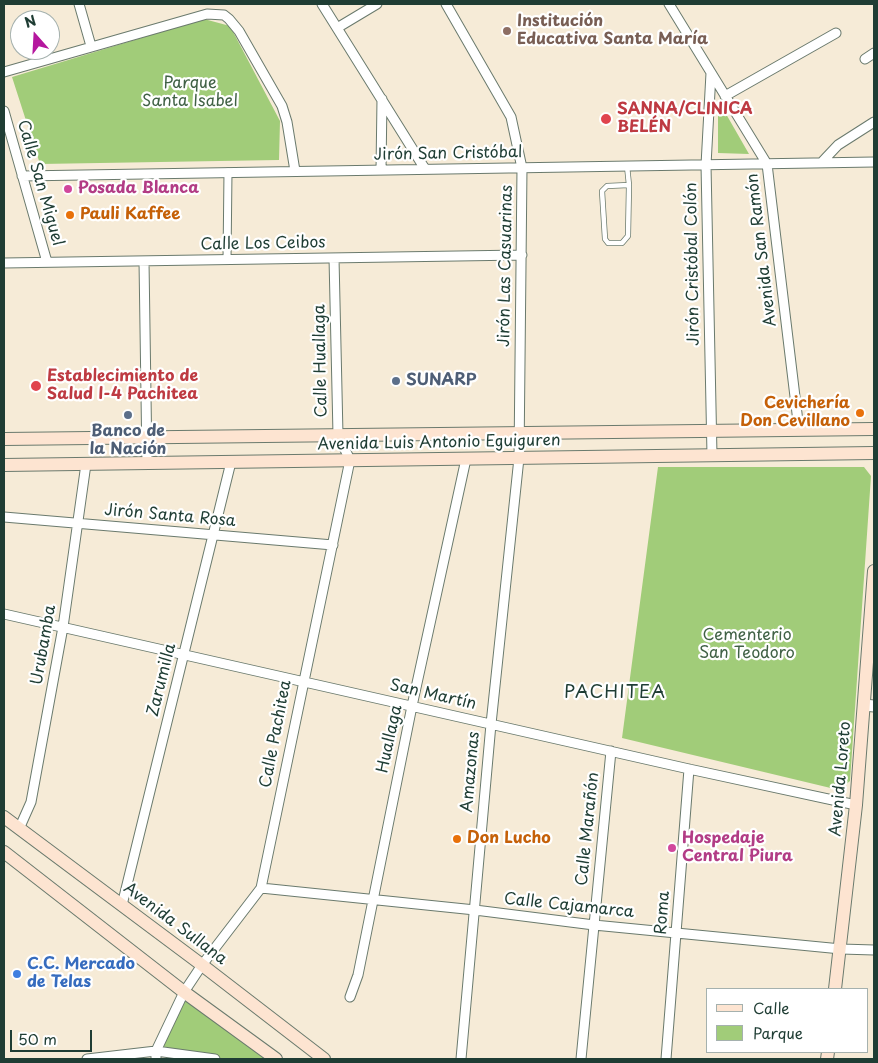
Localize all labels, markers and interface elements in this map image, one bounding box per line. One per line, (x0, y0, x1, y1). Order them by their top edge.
north arrow (10, 10, 60, 60)
text: N (22, 10, 39, 33)
place label: Institución Educativa Santa María (517, 12, 708, 50)
marker: Institución Educativa Santa María (501, 25, 513, 37)
park label: Parque Santa Isabel (142, 74, 238, 112)
place label: SANNA/CLINICA BELÉN (617, 100, 753, 138)
marker: SANNA/CLINICA BELÉN (599, 112, 613, 126)
street label: Calle San Miguel (13, 118, 67, 248)
street label: Jirón San Cristóbal (373, 143, 523, 165)
street label: Avenida San Ramón (743, 172, 781, 328)
place label: Posada Blanca (78, 179, 199, 199)
street label: Jirón Cristóbal Colón (682, 182, 704, 346)
marker: Posada Blanca (62, 183, 74, 195)
street label: Jirón Las Casuarinas (495, 185, 517, 347)
place label: Pauli Kaffee (80, 205, 180, 225)
marker: Pauli Kaffee (64, 209, 76, 221)
street label: Calle Los Ceibos (200, 233, 326, 255)
street label: Calle Huallaga (310, 304, 332, 418)
place label: Establecimiento de Salud I-4 Pachitea (47, 367, 198, 405)
place label: SUNARP (406, 371, 477, 391)
marker: SUNARP (390, 375, 402, 387)
marker: Establecimiento de Salud I-4 Pachitea (29, 379, 43, 393)
place label: Cevichería Don Cevillano (740, 394, 850, 432)
marker: Cevichería Don Cevillano (854, 407, 866, 419)
marker: Banco de la Nación (122, 409, 134, 421)
place label: Banco de la Nación (90, 422, 166, 460)
street label: Avenida Luis Antonio Eguiguren (317, 431, 561, 455)
street label: Jirón Santa Rosa (104, 501, 236, 531)
street label: Urubamba (28, 604, 60, 686)
park label: Cementerio San Teodoro (699, 626, 795, 664)
street label: Zarumilla (144, 641, 180, 719)
street label: San Martín (388, 676, 478, 714)
street label: Calle Pachitea (256, 679, 296, 789)
district label: PACHITEA (563, 682, 667, 704)
street label: Huallaga (373, 703, 407, 775)
street label: Avenida Loreto (826, 721, 856, 837)
street label: Amazonas (458, 731, 484, 813)
street label: Calle Marañón (572, 771, 604, 887)
place label: Don Lucho (467, 829, 551, 849)
place label: Hospedaje Central Piura (682, 829, 793, 867)
marker: Don Lucho (451, 833, 463, 845)
marker: Hospedaje Central Piura (666, 842, 678, 854)
street label: Avenida Sullana (120, 879, 230, 969)
street label: Calle Cajamarca (503, 890, 635, 922)
street label: Roma (652, 891, 674, 935)
place label: C.C. Mercado de Telas (27, 955, 135, 993)
marker: C.C. Mercado de Telas (11, 968, 23, 980)
legend (706, 988, 868, 1053)
text: Calle (753, 996, 790, 1019)
scale bar (12, 1020, 95, 1052)
text: Parque (753, 1021, 803, 1044)
text: 50 m (18, 1027, 57, 1050)

